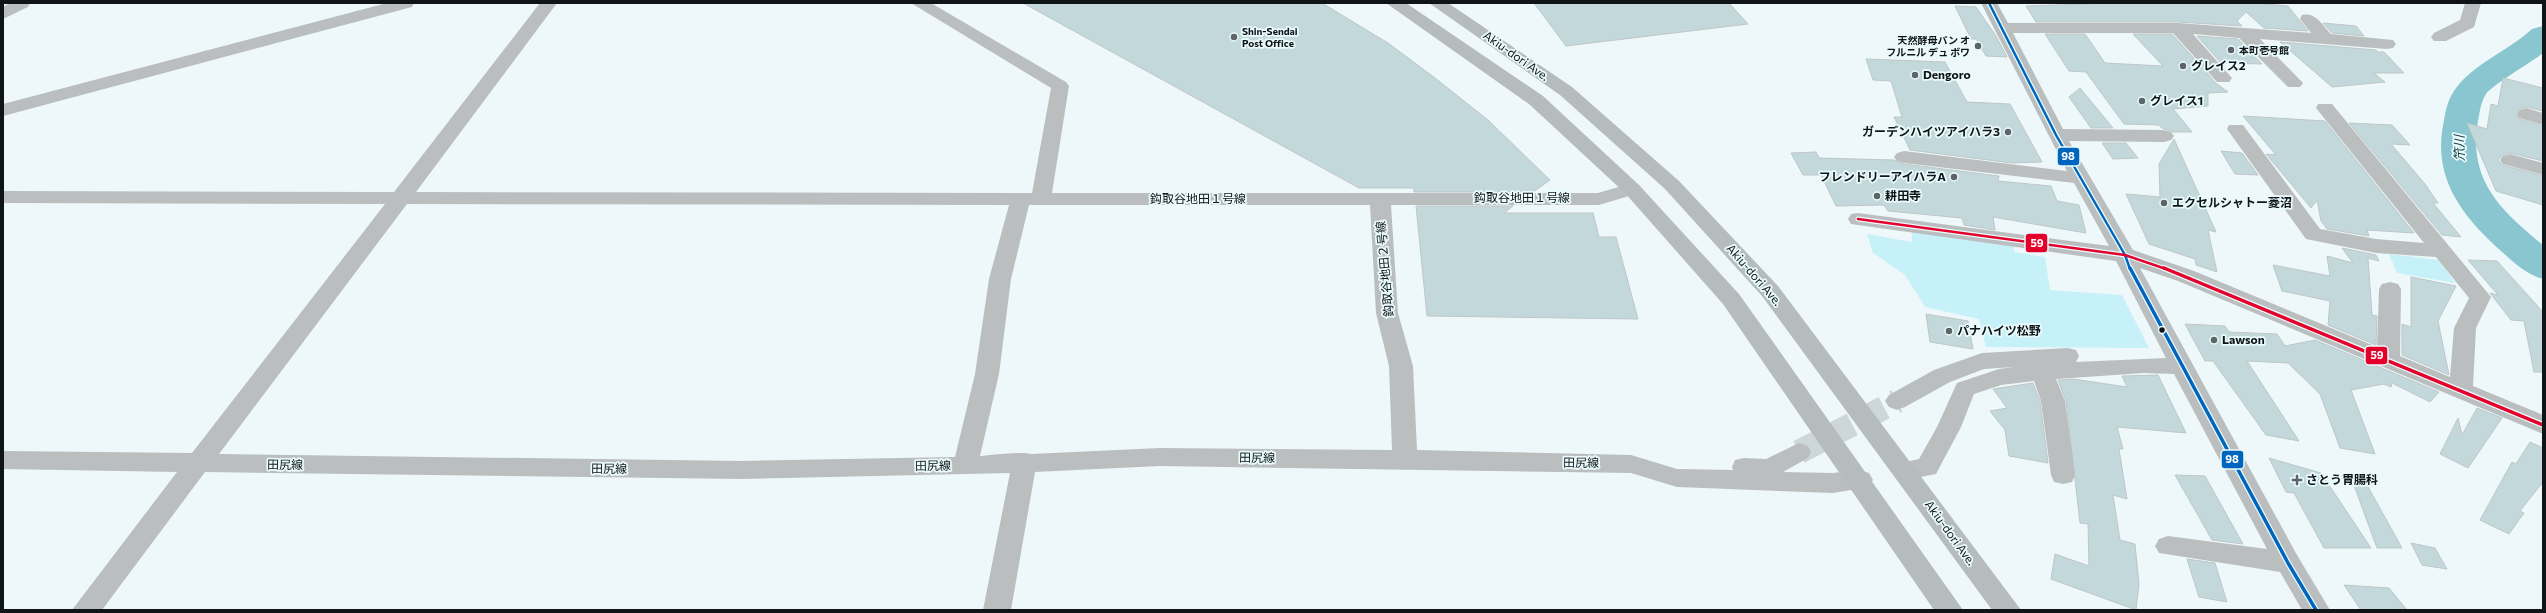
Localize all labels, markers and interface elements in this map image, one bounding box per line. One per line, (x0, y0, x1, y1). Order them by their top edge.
place label: Shin-Sendai Post Office (1242, 25, 1298, 49)
street label: Akiu-dori Ave. (1481, 27, 1552, 83)
marker: Shin-Sendai Post Office (1229, 32, 1239, 42)
place label: 天然酵母パン オ フルニル デュ ボワ (1886, 34, 1970, 58)
marker: 天然酵母パン オ フルニル デュ ボワ (1973, 41, 1983, 51)
place label: 本町壱号館 (2238, 44, 2289, 56)
marker: 本町壱号館 (2226, 45, 2236, 55)
place label: グレイス2 (2191, 58, 2246, 72)
marker: グレイス2 (2178, 61, 2188, 71)
place label: Dengoro (1923, 67, 1971, 81)
marker: Dengoro (1910, 70, 1920, 80)
place label: グレイス1 (2150, 93, 2203, 107)
marker: グレイス1 (2137, 96, 2147, 106)
place label: ガーデンハイツアイハラ3 (1862, 124, 2000, 138)
marker: ガーデンハイツアイハラ3 (2003, 127, 2013, 137)
water label: 笊川 (2451, 133, 2467, 161)
line badge: 98 (2057, 147, 2080, 166)
text: 98 (2061, 149, 2075, 162)
place label: フレンドリーアイハラA (1819, 169, 1946, 183)
marker: フレンドリーアイハラA (1949, 172, 1959, 182)
place label: 耕田寺 (1885, 188, 1921, 202)
street label: 鈎取谷地田１号線 (1474, 190, 1570, 204)
street label: 鈎取谷地田１号線 (1150, 191, 1246, 205)
marker: 耕田寺 (1872, 191, 1882, 201)
place label: エクセルシャトー菱沼 (2172, 195, 2292, 209)
marker: エクセルシャトー菱沼 (2159, 198, 2169, 208)
street label: 鈎取谷地田２号線 (1373, 221, 1395, 318)
line badge: 59 (2025, 233, 2048, 253)
text: 59 (2030, 236, 2044, 249)
street label: Akiu-dori Ave. (1724, 241, 1785, 308)
place label: パナハイツ松野 (1957, 323, 2041, 337)
unlabelled marker (2157, 325, 2167, 335)
marker: パナハイツ松野 (1944, 326, 1954, 336)
place label: Lawson (2222, 332, 2265, 346)
marker: Lawson (2209, 335, 2219, 345)
line badge: 59 (2365, 346, 2388, 365)
text: 59 (2370, 348, 2384, 361)
street label: 田尻線 (1239, 450, 1275, 464)
line badge: 98 (2221, 450, 2244, 469)
text: 98 (2225, 452, 2239, 465)
street label: 田尻線 (1563, 455, 1599, 469)
street label: 田尻線 (267, 457, 303, 471)
street label: 田尻線 (915, 458, 951, 472)
street label: 田尻線 (591, 461, 627, 475)
place label: さとう胃腸科 (2306, 472, 2378, 486)
marker: さとう胃腸科 (2291, 474, 2303, 486)
street label: Akiu-dori Ave. (1923, 497, 1979, 568)

